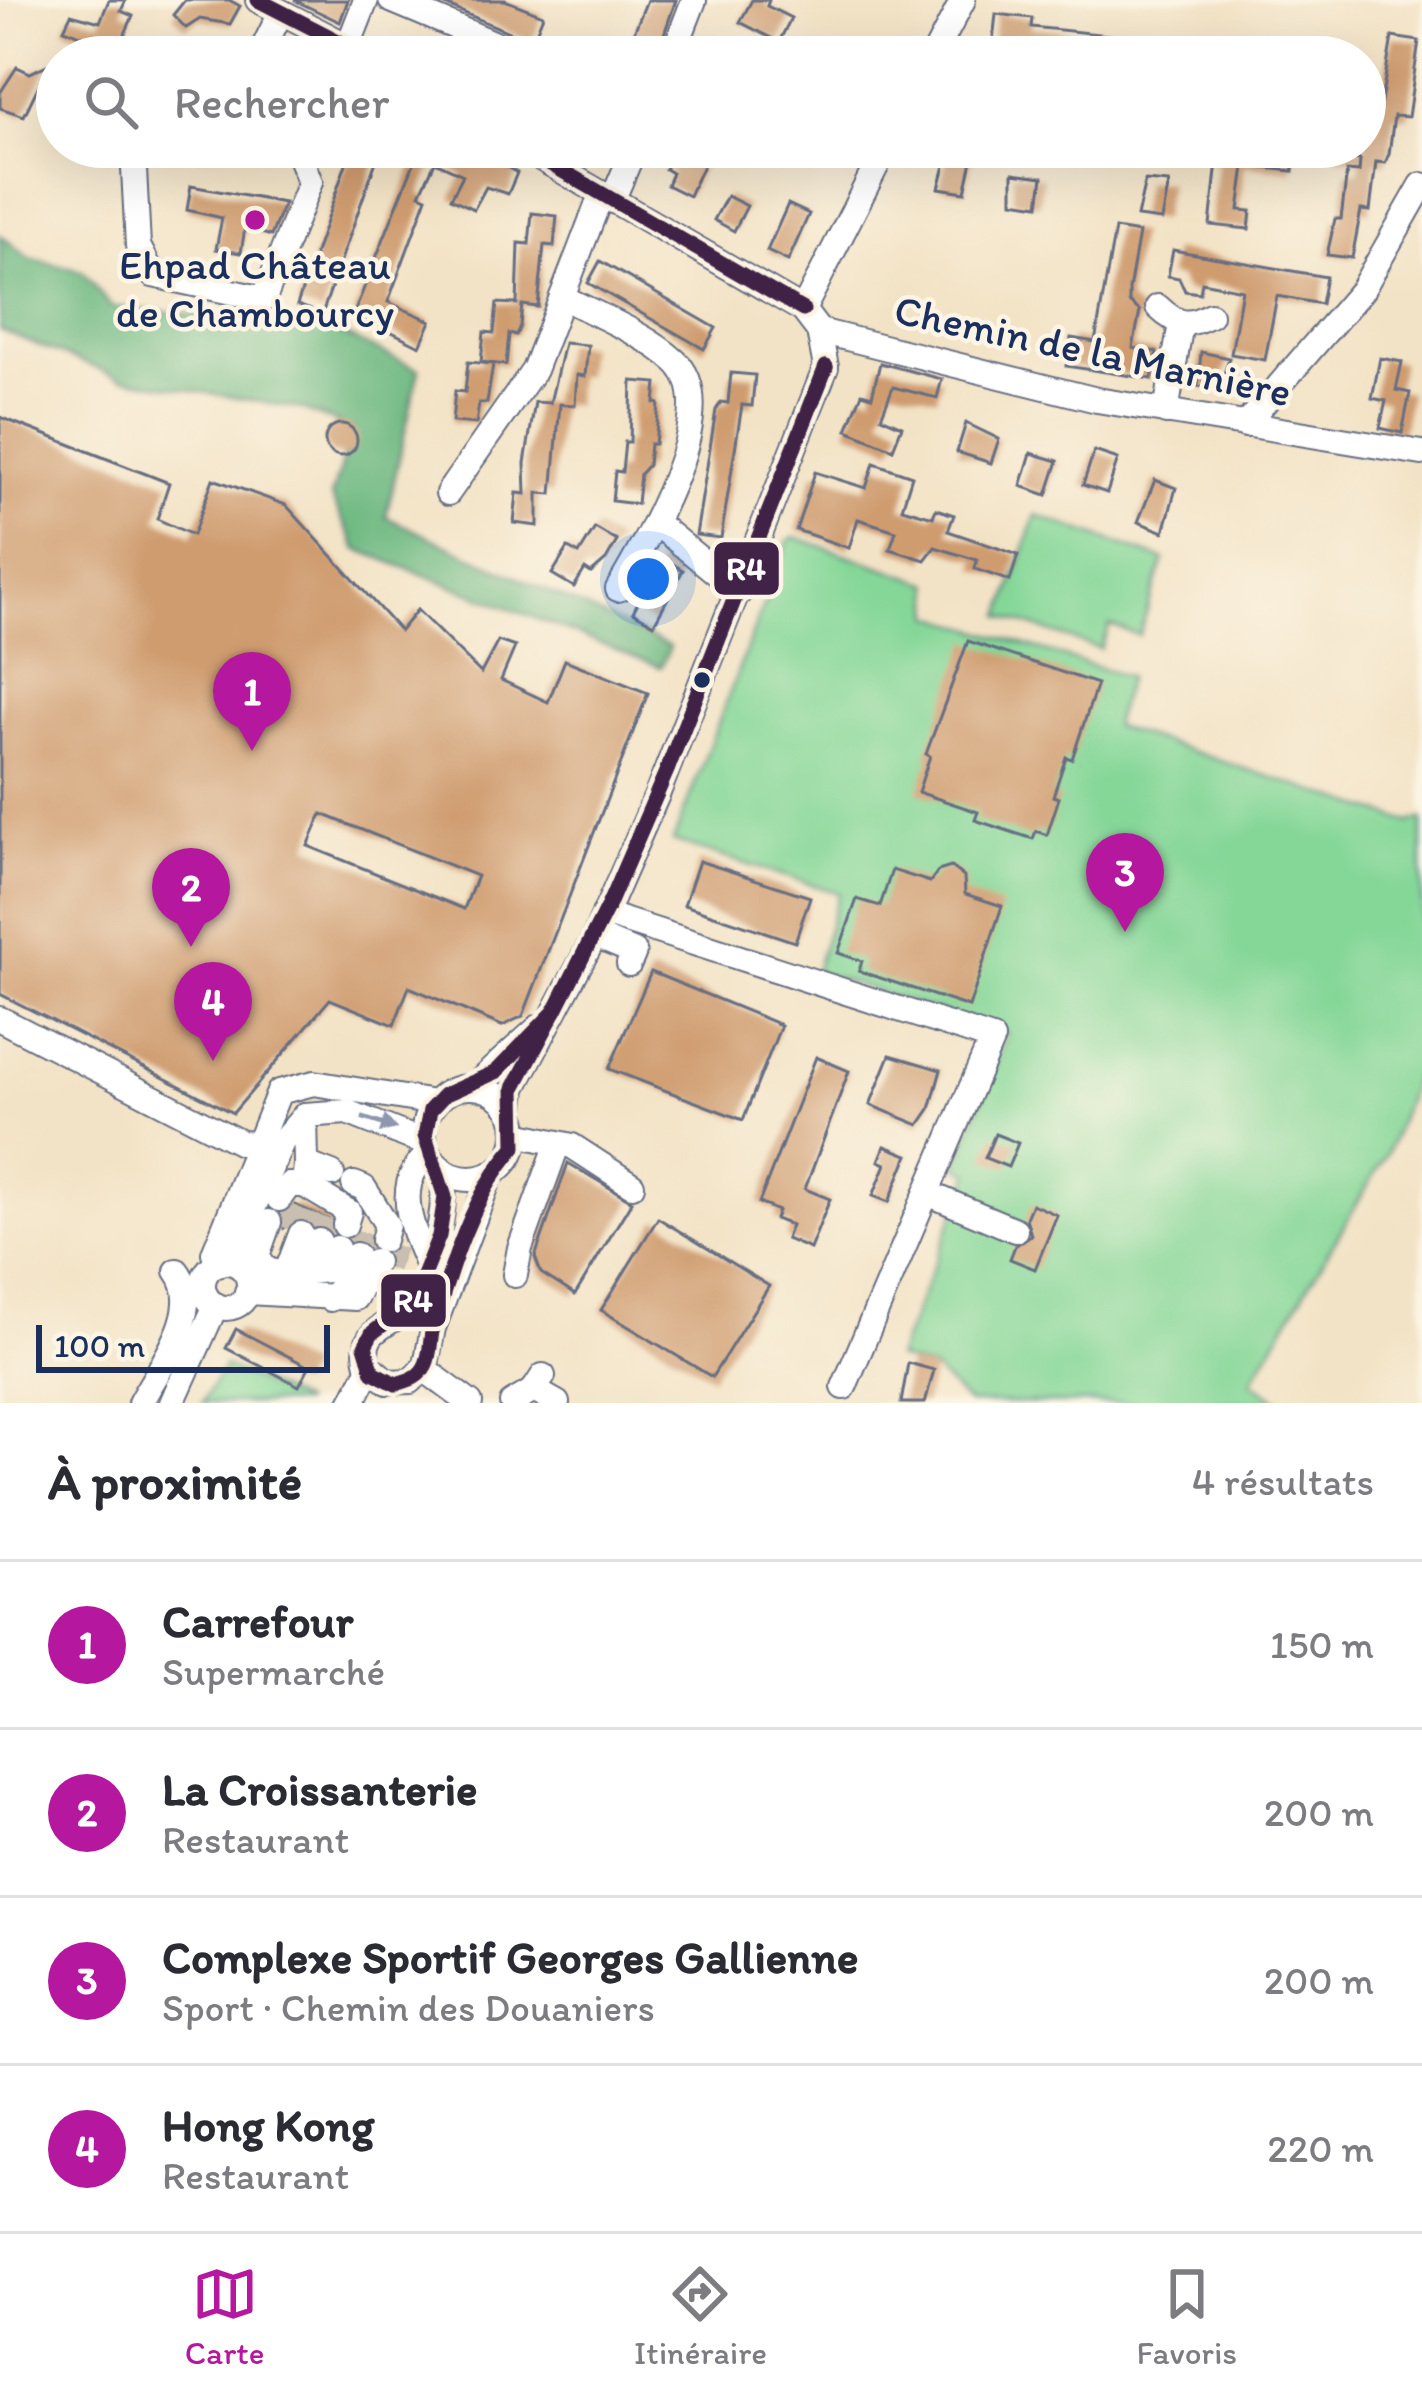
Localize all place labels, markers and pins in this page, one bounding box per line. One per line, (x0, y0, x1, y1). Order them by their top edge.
marker: Ehpad Château de Chambourcy (242, 207, 268, 233)
place label: Ehpad Château de Chambourcy (116, 239, 395, 338)
pin: 1 (213, 652, 291, 751)
unlabelled marker (691, 669, 713, 691)
pin: 3 (1086, 833, 1164, 932)
pin: 2 (152, 848, 230, 947)
pin: 4 (174, 962, 252, 1061)

